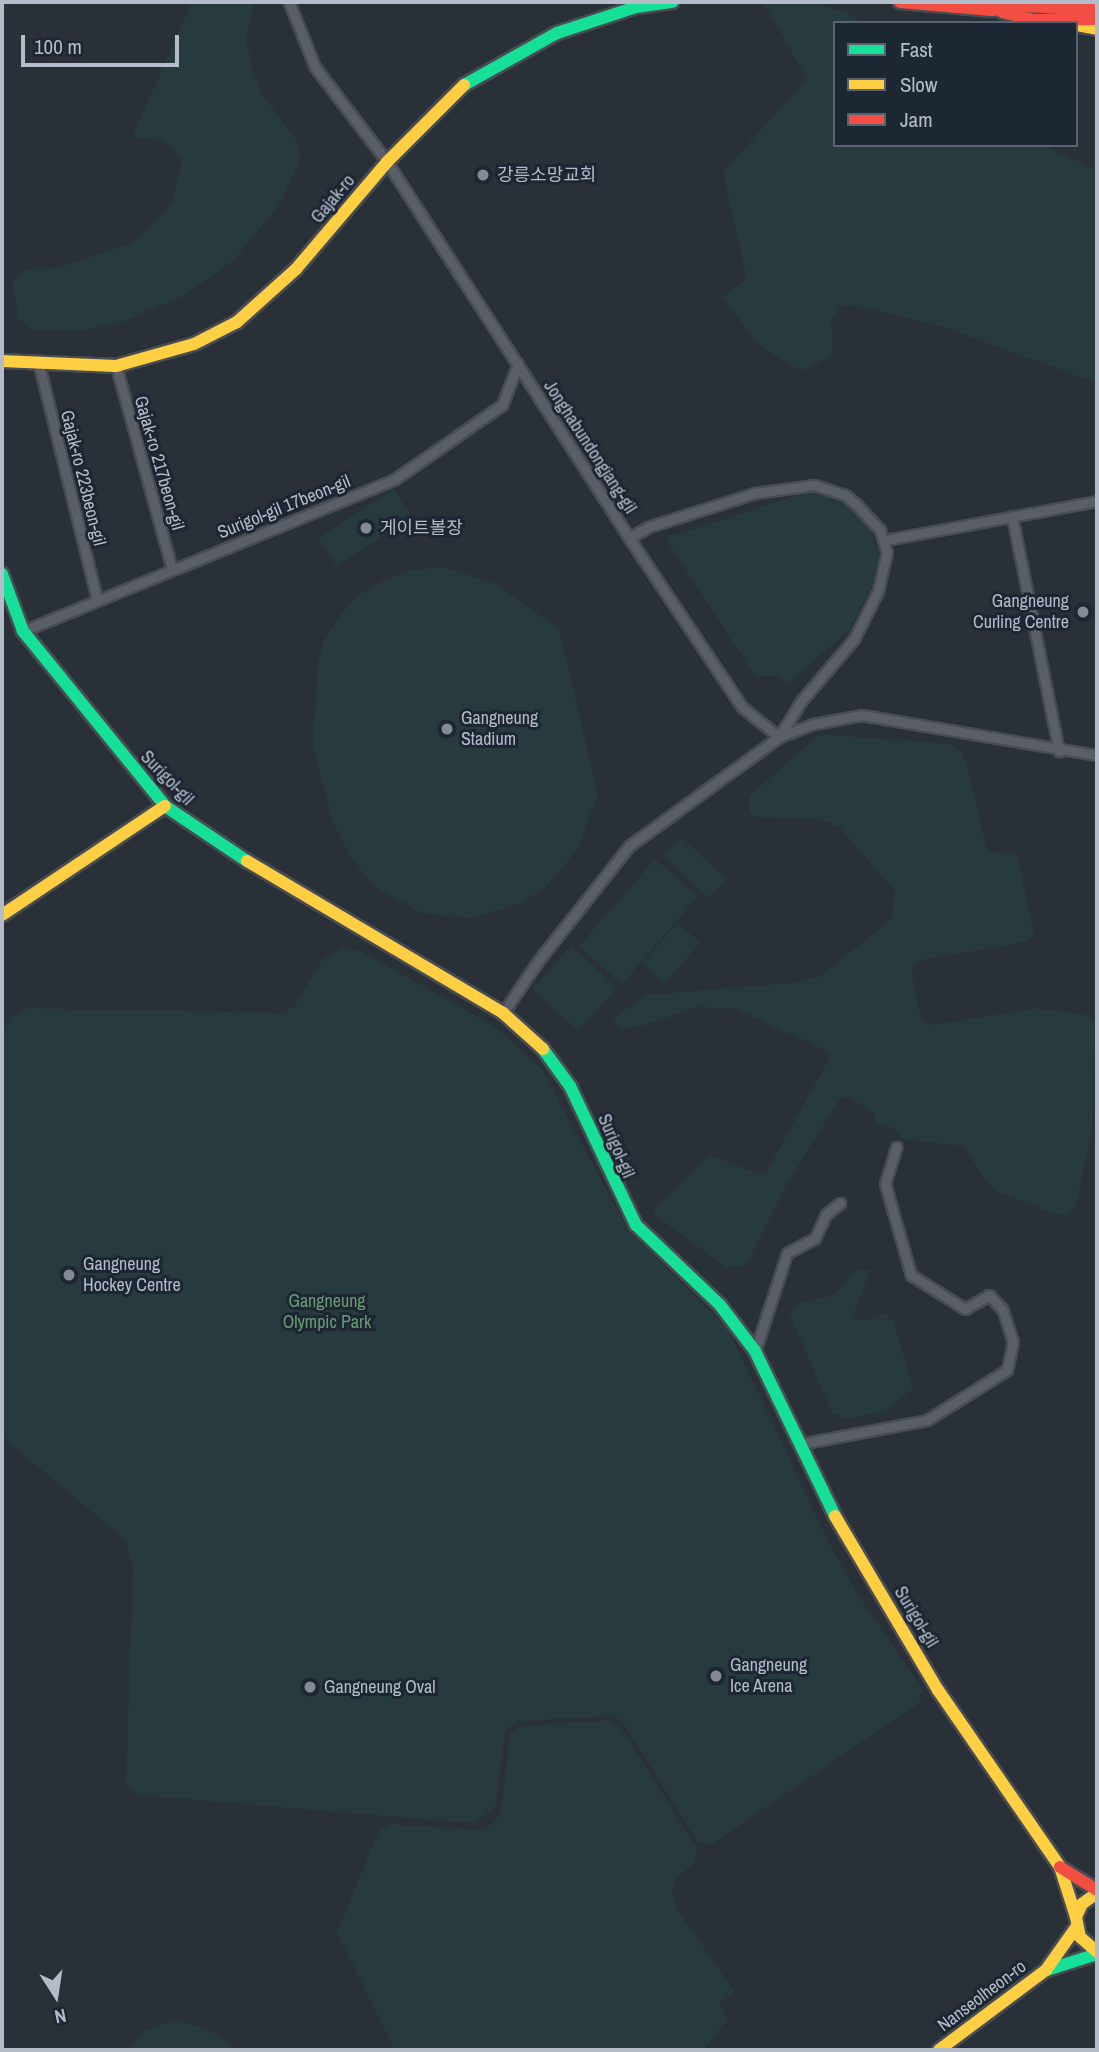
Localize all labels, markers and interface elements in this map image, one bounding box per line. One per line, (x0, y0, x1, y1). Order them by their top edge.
scale bar (24, 21, 182, 65)
legend (833, 21, 1078, 147)
text: 100 m (34, 32, 82, 61)
text: Fast (900, 35, 933, 64)
text: Slow (900, 70, 937, 99)
text: Jam (900, 105, 933, 134)
place label: 강릉소망교회 (497, 164, 596, 186)
marker: 강릉소망교회 (475, 167, 491, 183)
street label: Gajak-ro (307, 170, 359, 228)
street label: Jonghabundongjang-gil (539, 376, 641, 518)
street label: Gajak-ro 217beon-gil (130, 393, 188, 533)
street label: Gajak-ro 223beon-gil (56, 408, 110, 548)
street label: Surigol-gil 17beon-gil (215, 471, 353, 543)
place label: 게이트볼장 (380, 517, 463, 539)
marker: 게이트볼장 (358, 520, 374, 536)
place label: Gangneung Curling Centre (973, 591, 1069, 634)
marker: Gangneung Curling Centre (1075, 604, 1091, 620)
place label: Gangneung Stadium (461, 708, 538, 750)
marker: Gangneung Stadium (439, 721, 455, 737)
street label: Surigol-gil (136, 746, 198, 810)
street label: Surigol-gil (593, 1111, 639, 1181)
place label: Gangneung Hockey Centre (83, 1254, 181, 1296)
marker: Gangneung Hockey Centre (61, 1267, 77, 1283)
park label: Gangneung Olympic Park (283, 1291, 371, 1334)
street label: Surigol-gil (889, 1583, 943, 1651)
place label: Gangneung Ice Arena (730, 1655, 807, 1698)
marker: Gangneung Ice Arena (708, 1668, 724, 1684)
place label: Gangneung Oval (324, 1676, 436, 1698)
marker: Gangneung Oval (302, 1679, 318, 1695)
street label: Nanseolheon-ro (934, 1956, 1030, 2036)
north arrow (21, 1961, 91, 2031)
text: N (52, 2003, 69, 2030)

